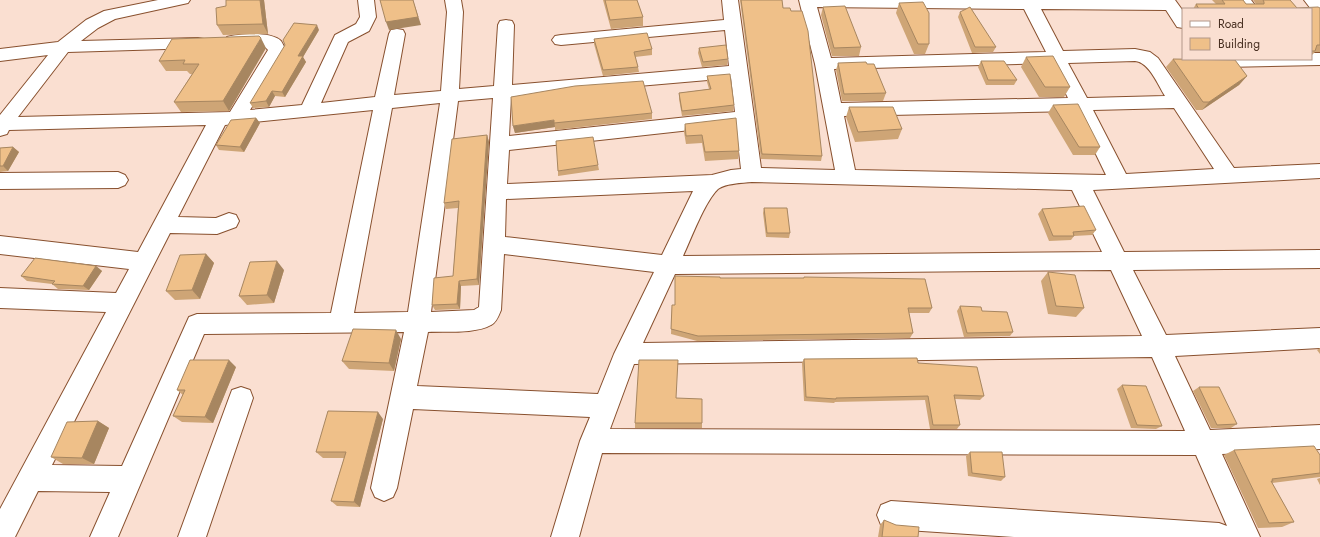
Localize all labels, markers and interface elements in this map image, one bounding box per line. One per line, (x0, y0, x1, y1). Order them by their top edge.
legend (1182, 8, 1312, 60)
text: Road (1218, 15, 1244, 33)
text: Building (1218, 35, 1260, 53)

